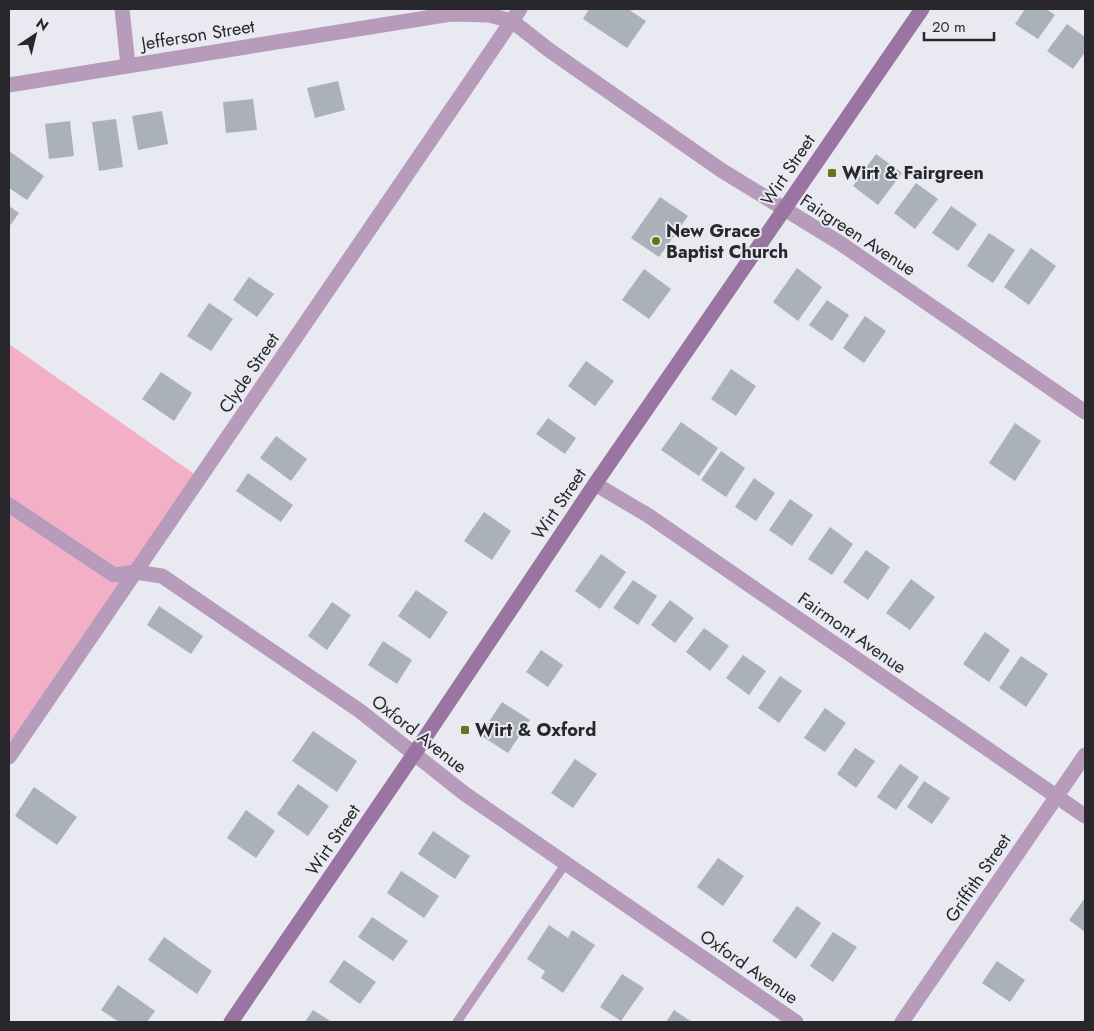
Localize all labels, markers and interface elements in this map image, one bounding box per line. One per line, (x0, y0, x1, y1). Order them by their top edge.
north arrow (10, 10, 60, 60)
scale bar (924, 10, 994, 42)
text: N (32, 13, 53, 36)
street label: Jefferson Street (138, 13, 257, 57)
text: 20 m (932, 16, 966, 38)
street label: Wirt Street (754, 128, 822, 211)
place label: Wirt & Fairgreen (842, 160, 984, 186)
marker: Wirt & Fairgreen (826, 167, 838, 179)
street label: Fairgreen Avenue (795, 188, 921, 282)
place label: New Grace Baptist Church (666, 218, 788, 265)
marker: New Grace Baptist Church (650, 235, 662, 247)
street label: Clyde Street (212, 327, 286, 419)
street label: Wirt Street (525, 462, 593, 545)
street label: Fairmont Avenue (792, 586, 912, 680)
street label: Oxford Avenue (366, 688, 472, 780)
place label: Wirt & Oxford (475, 717, 596, 743)
marker: Wirt & Oxford (459, 724, 471, 736)
street label: Wirt Street (299, 798, 367, 881)
street label: Griffith Street (939, 828, 1018, 928)
street label: Oxford Avenue (695, 923, 803, 1011)

